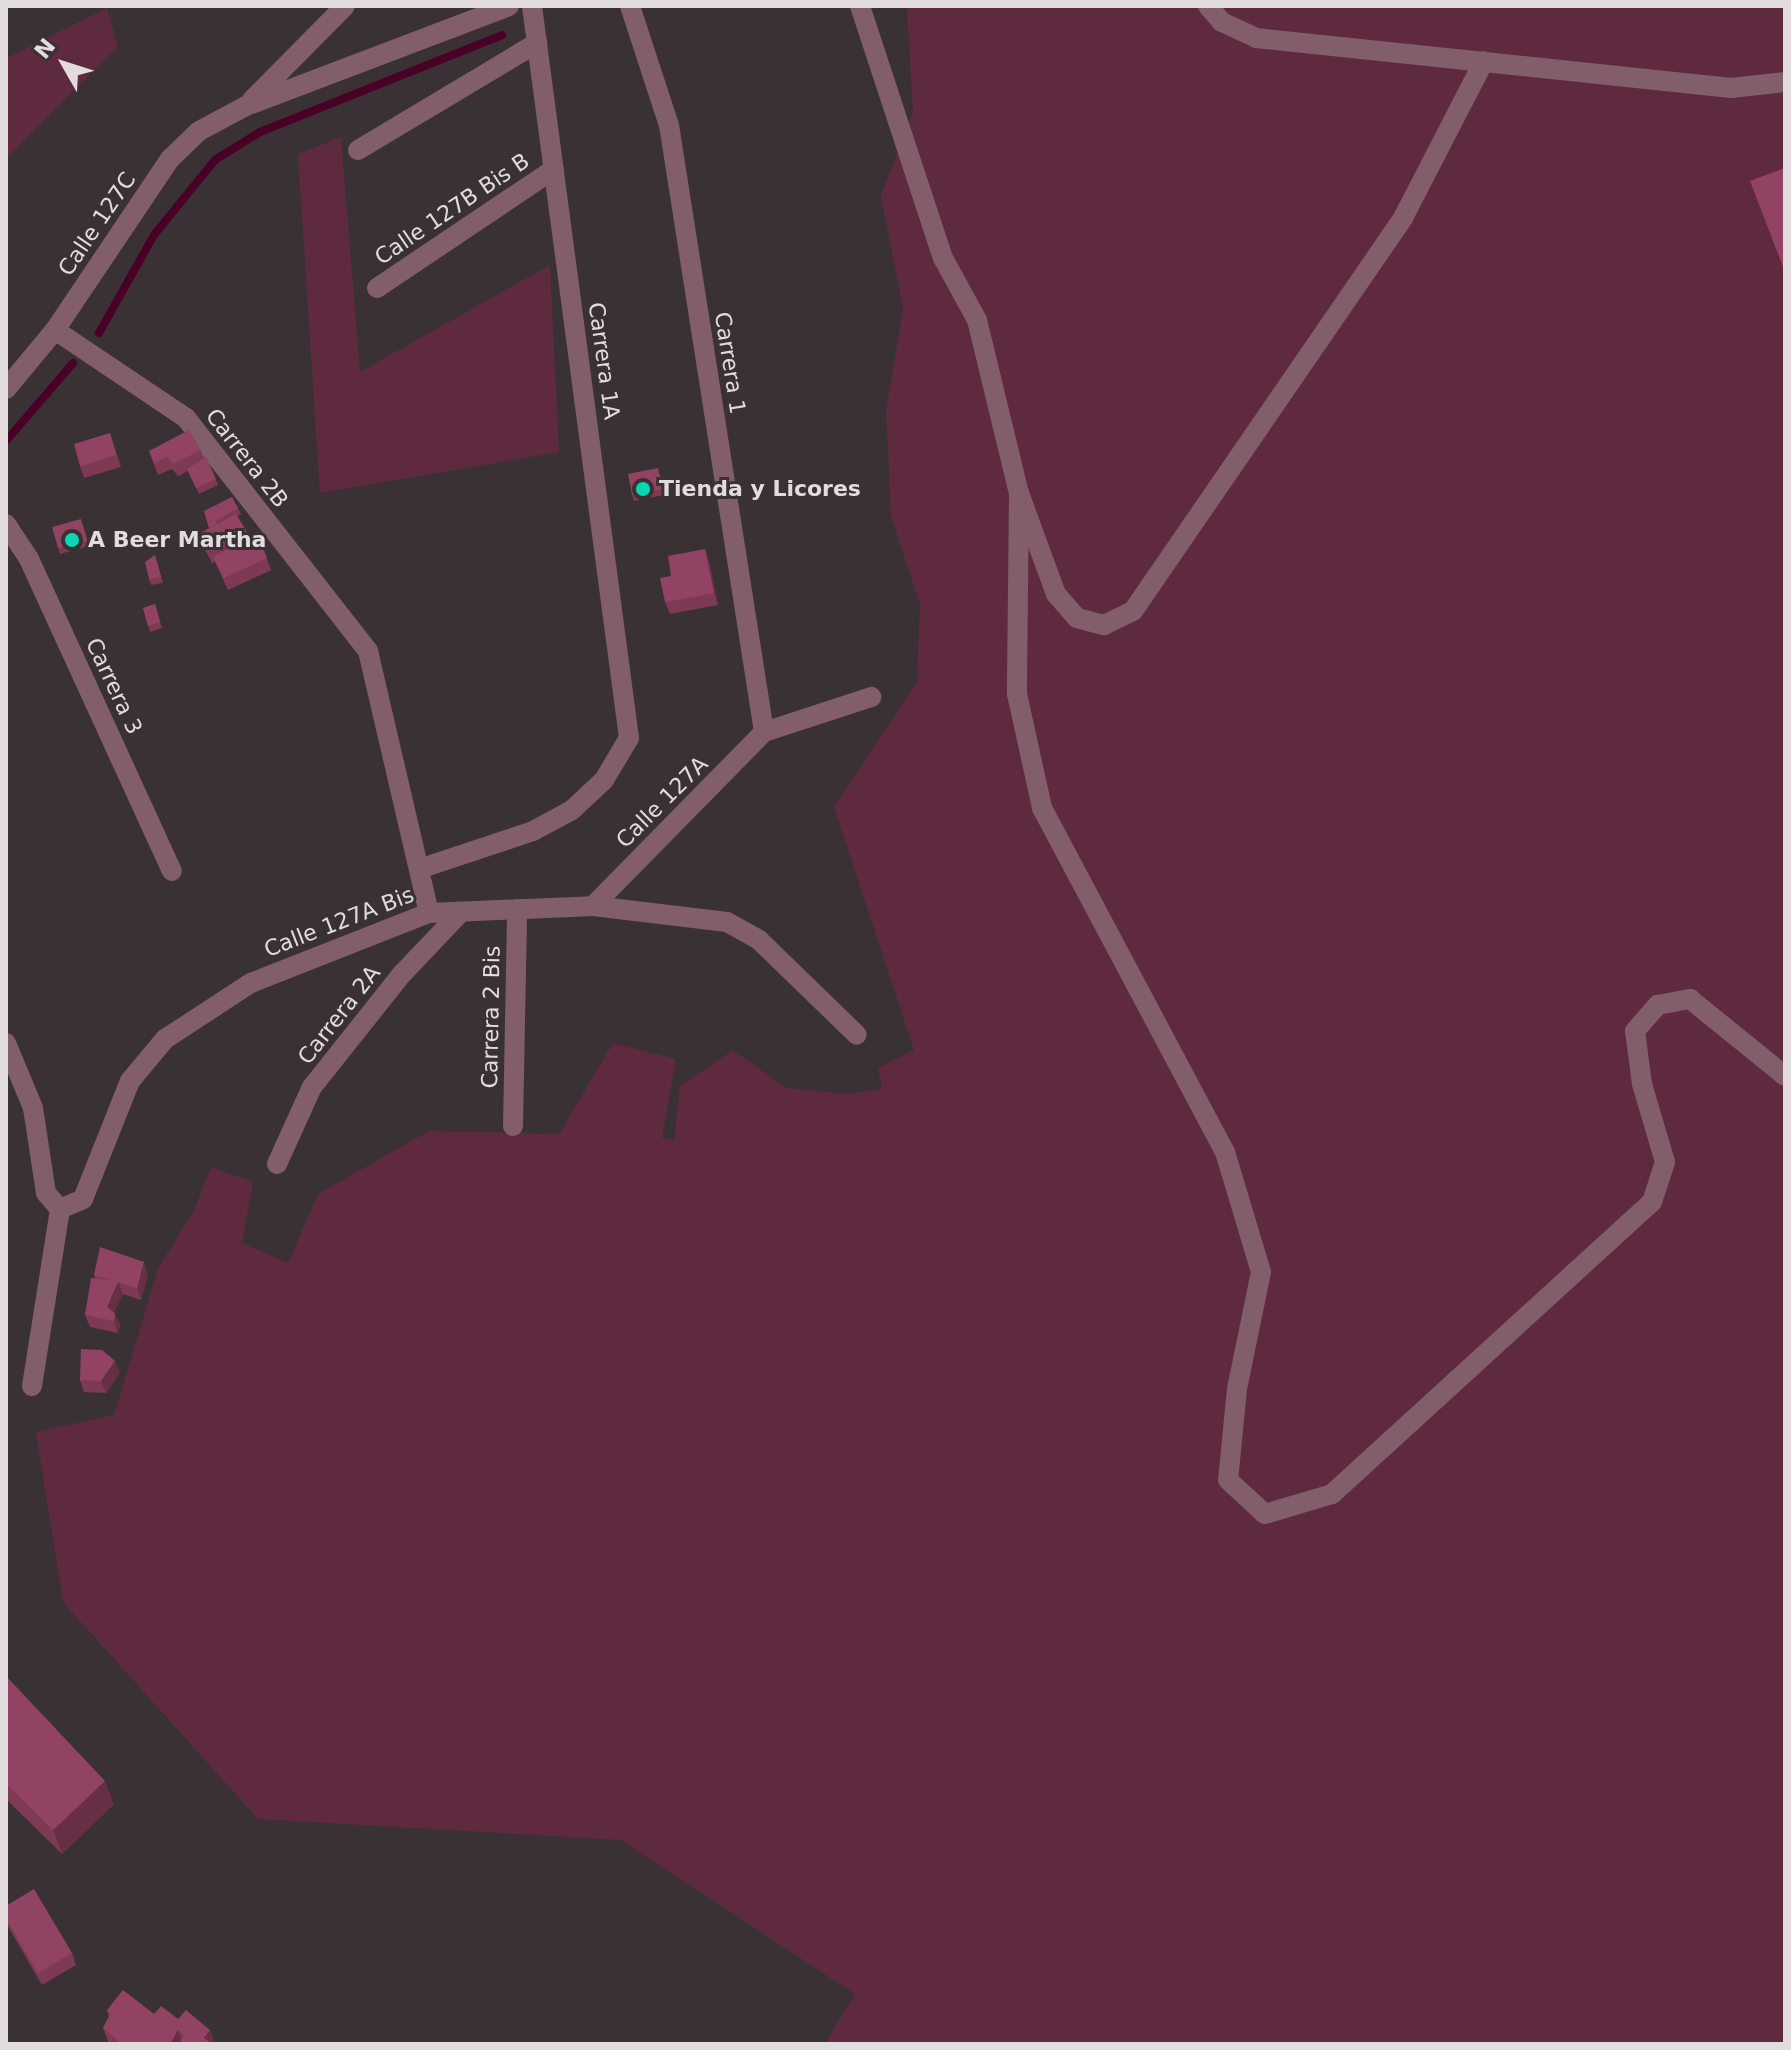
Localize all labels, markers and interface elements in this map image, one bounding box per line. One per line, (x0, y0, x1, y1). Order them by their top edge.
north arrow (24, 24, 104, 104)
text: N (29, 34, 60, 64)
street label: Calle 127B Bis B (370, 148, 534, 270)
street label: Calle 127C (53, 167, 141, 281)
street label: Carrera 1A (583, 301, 625, 421)
street label: Carrera 1 (709, 310, 751, 416)
street label: Carrera 2B (200, 403, 294, 513)
place label: Tienda y Licores (659, 476, 861, 502)
marker: Tienda y Licores (634, 480, 652, 498)
place label: A Beer Martha (88, 527, 266, 553)
marker: A Beer Martha (63, 531, 81, 549)
street label: Carrera 3 (80, 634, 148, 738)
street label: Calle 127A (611, 751, 713, 853)
street label: Calle 127A Bis (260, 881, 418, 963)
street label: Carrera 2 Bis (477, 945, 505, 1089)
street label: Carrera 2A (292, 960, 386, 1070)

